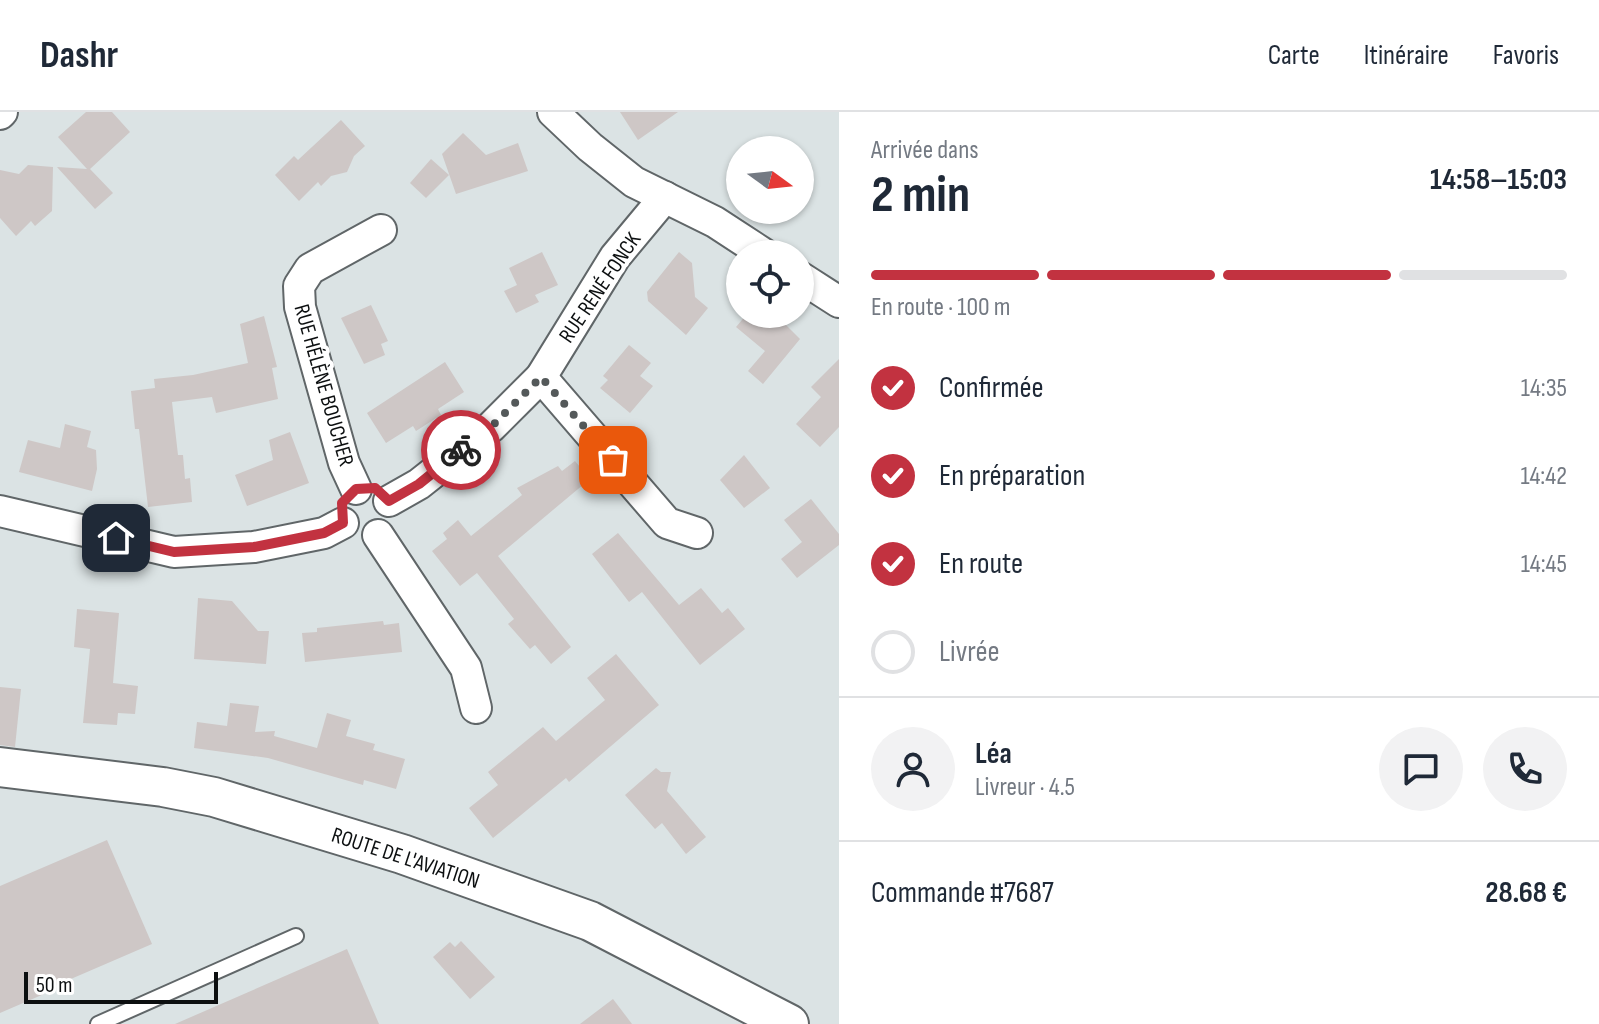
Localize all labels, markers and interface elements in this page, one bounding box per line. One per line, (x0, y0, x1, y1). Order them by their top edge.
text: Dashr (40, 33, 118, 78)
text: Carte (1268, 39, 1320, 72)
text: Itinéraire (1364, 39, 1449, 72)
text: Favoris (1493, 39, 1559, 72)
text: Arrivée dans (871, 135, 979, 166)
north arrow (726, 136, 814, 224)
map controls (726, 136, 814, 328)
text: 14:58–15:03 (1430, 162, 1567, 198)
text: 2 min (871, 164, 970, 227)
street label: RUE RENÉ FONCK (553, 227, 647, 348)
button: locate (726, 240, 814, 328)
text: En route · 100 m (871, 292, 1010, 323)
street label: RUE HÉLÈNE BOUCHER (288, 301, 360, 470)
icon: check (871, 366, 915, 410)
text: Confirmée (939, 370, 1044, 406)
text: 14:35 (1521, 373, 1567, 404)
courier (421, 410, 501, 490)
pin (579, 426, 647, 494)
icon: bike (439, 428, 483, 472)
icon: bag (591, 438, 635, 482)
icon: check (871, 454, 915, 498)
text: En préparation (939, 458, 1085, 494)
text: 14:42 (1520, 461, 1567, 492)
pin (82, 504, 150, 572)
icon: home (94, 516, 138, 560)
icon: check (871, 542, 915, 586)
text: En route (939, 546, 1023, 582)
text: 14:45 (1521, 549, 1567, 580)
text: Livrée (939, 634, 1000, 670)
button: person (871, 727, 955, 811)
button: chat (1379, 727, 1463, 811)
button: phone (1483, 727, 1567, 811)
text: Léa (975, 736, 1012, 772)
text: Livreur · 4.5 (975, 772, 1075, 803)
street label: ROUTE DE L'AVIATION (328, 822, 483, 895)
text: Commande #7687 (871, 875, 1054, 911)
text: 28.68 € (1485, 875, 1567, 911)
scale bar (24, 968, 218, 1004)
text: 50 m (36, 972, 72, 999)

